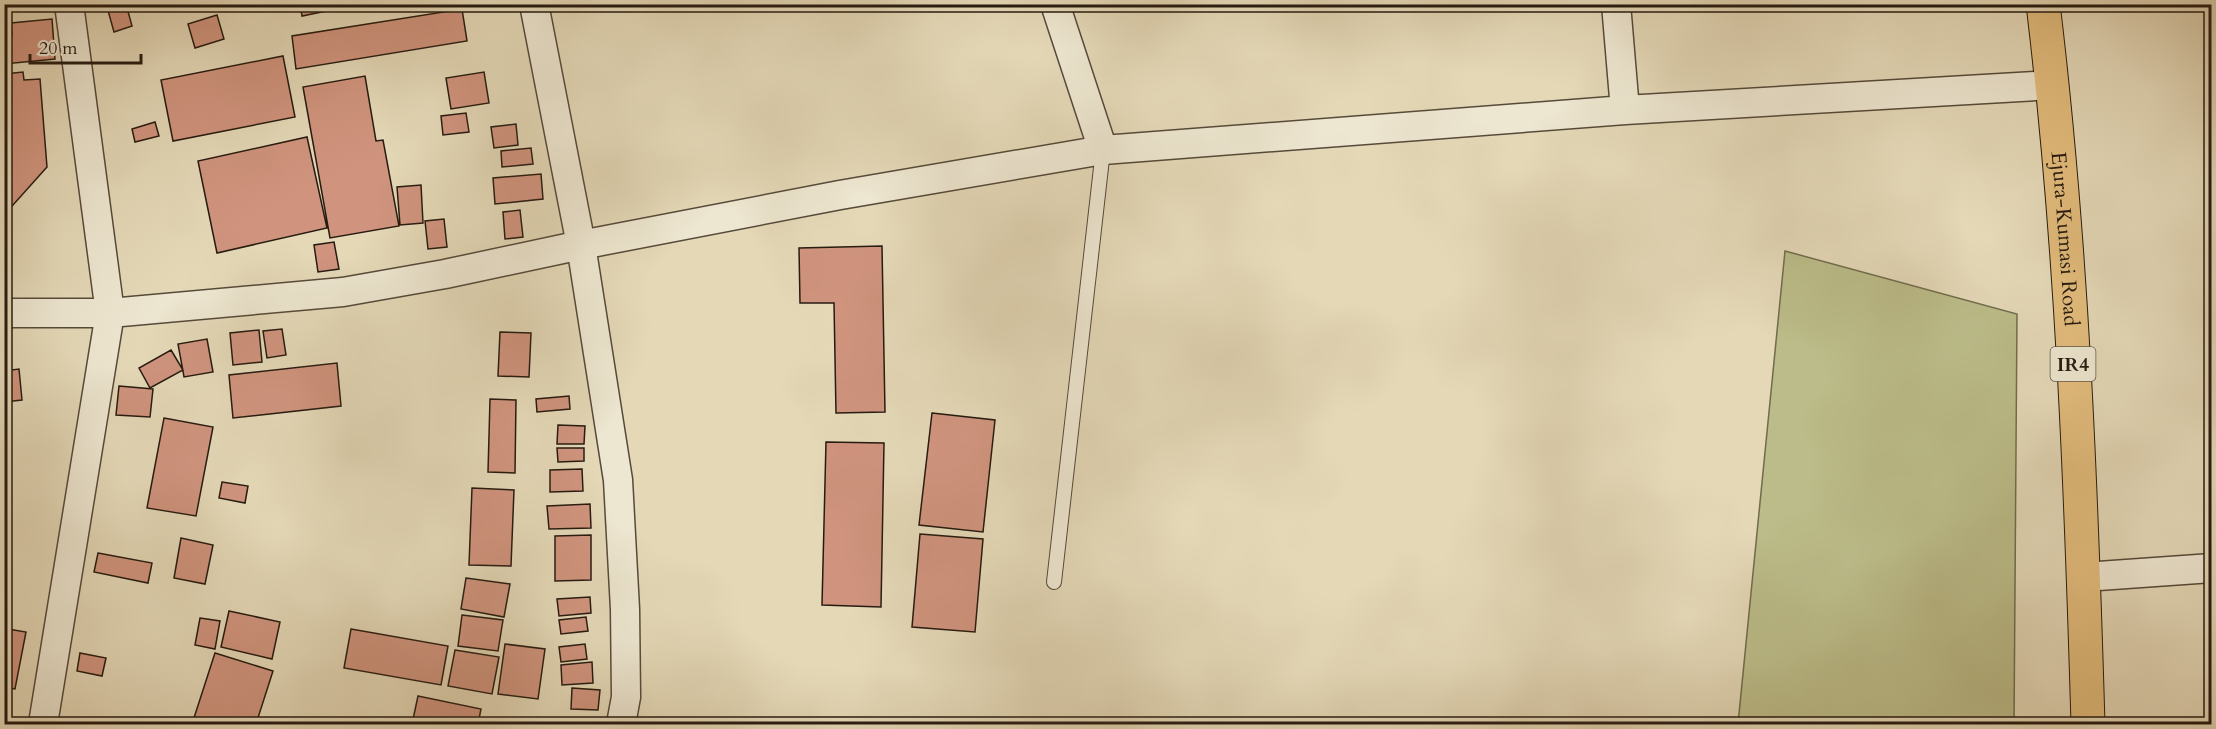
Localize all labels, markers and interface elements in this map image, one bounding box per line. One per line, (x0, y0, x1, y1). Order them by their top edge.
scale bar (30, 27, 141, 65)
text: 20 m (39, 36, 78, 61)
street label: Ejura-Kumasi Road (2044, 150, 2086, 327)
road number: IR4 (2050, 347, 2096, 381)

